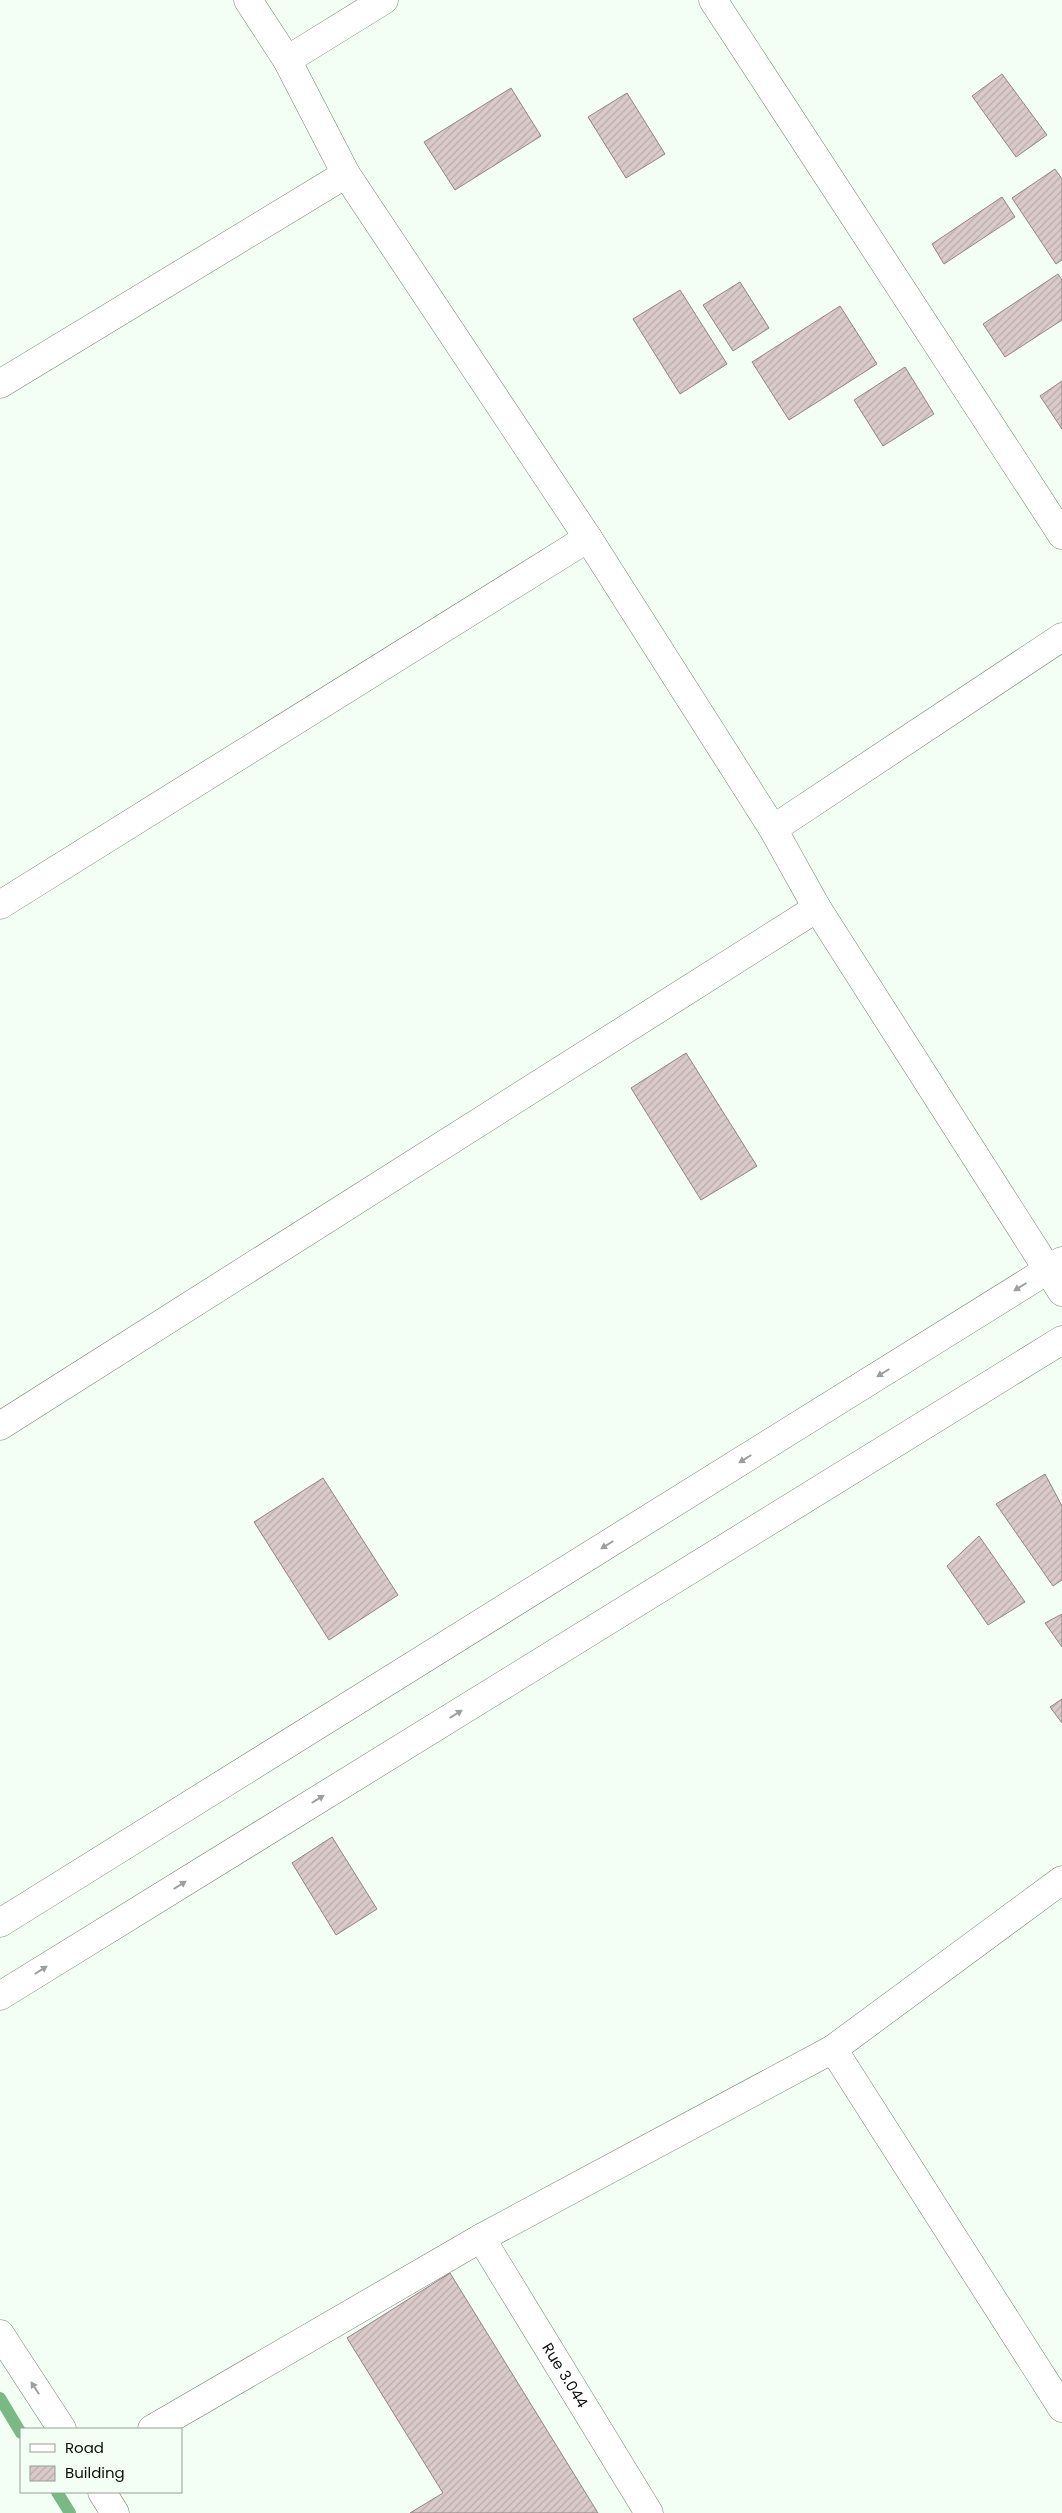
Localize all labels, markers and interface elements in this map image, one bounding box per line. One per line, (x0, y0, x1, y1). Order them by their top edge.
one-way arrow (1014, 1282, 1027, 1291)
one-way arrow (876, 1368, 889, 1377)
one-way arrow (738, 1454, 751, 1463)
one-way arrow (600, 1540, 613, 1549)
one-way arrow (450, 1709, 463, 1719)
one-way arrow (311, 1795, 325, 1804)
one-way arrow (173, 1880, 186, 1889)
one-way arrow (35, 1966, 48, 1975)
street label: Rue 3.044 (538, 2339, 593, 2411)
one-way arrow (31, 2382, 40, 2395)
legend (20, 2428, 182, 2493)
text: Road (65, 2437, 104, 2458)
text: Building (65, 2462, 125, 2483)

